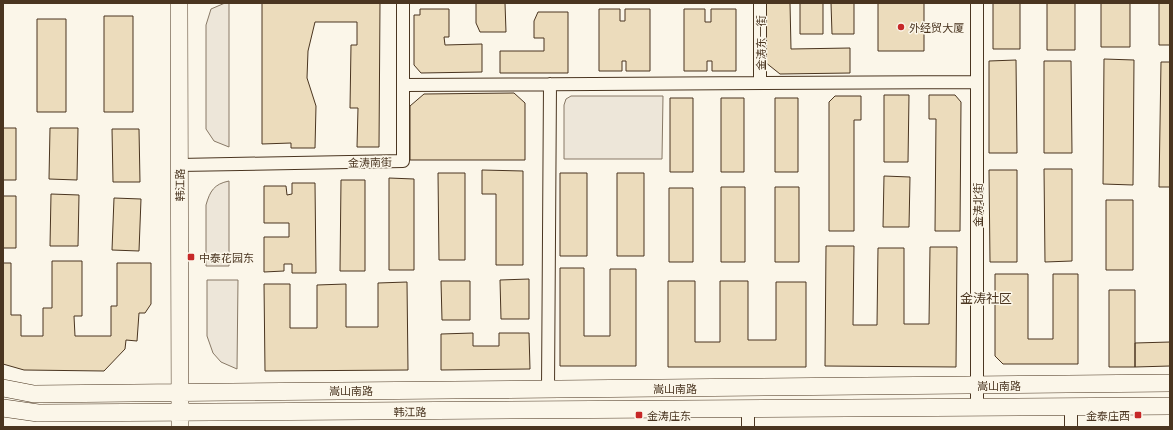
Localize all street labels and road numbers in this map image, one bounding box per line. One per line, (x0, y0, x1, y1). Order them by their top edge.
street label: 金涛东一街 (754, 16, 767, 71)
street label: 金涛南街 (348, 155, 392, 169)
street label: 韩江路 (173, 169, 186, 202)
street label: 金涛北街 (971, 183, 984, 227)
street label: 嵩山南路 (977, 379, 1021, 392)
street label: 嵩山南路 (653, 382, 697, 395)
street label: 嵩山南路 (329, 384, 373, 397)
street label: 韩江路 (394, 405, 427, 418)

